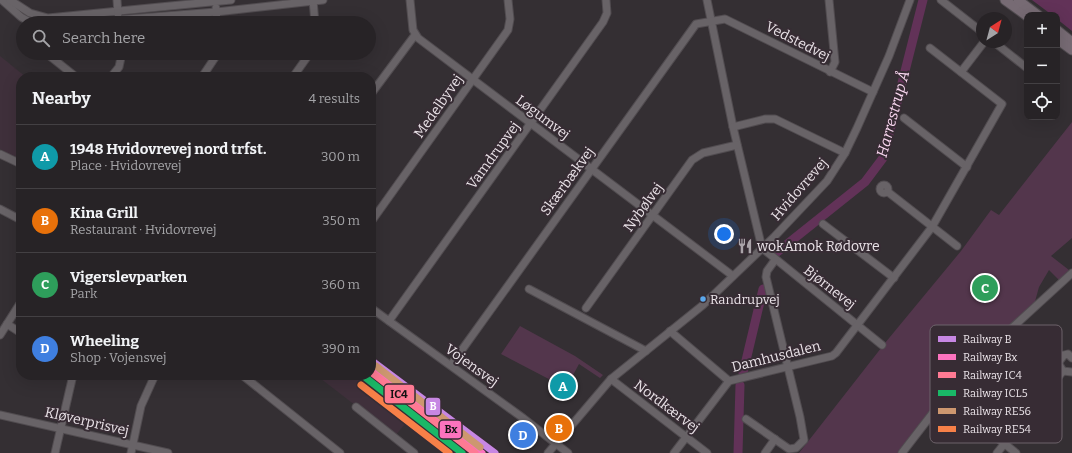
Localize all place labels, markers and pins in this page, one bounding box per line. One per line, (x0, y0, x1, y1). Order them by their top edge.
restaurant icon: wokAmok Rødovre (736, 237, 754, 255)
place label: wokAmok Rødovre (756, 238, 880, 255)
pin: C (972, 273, 998, 303)
place label: Randrupvej (710, 292, 780, 307)
marker: Randrupvej (698, 294, 708, 304)
pin: A (550, 371, 576, 401)
pin: B (546, 413, 572, 443)
pin: D (510, 420, 536, 450)

